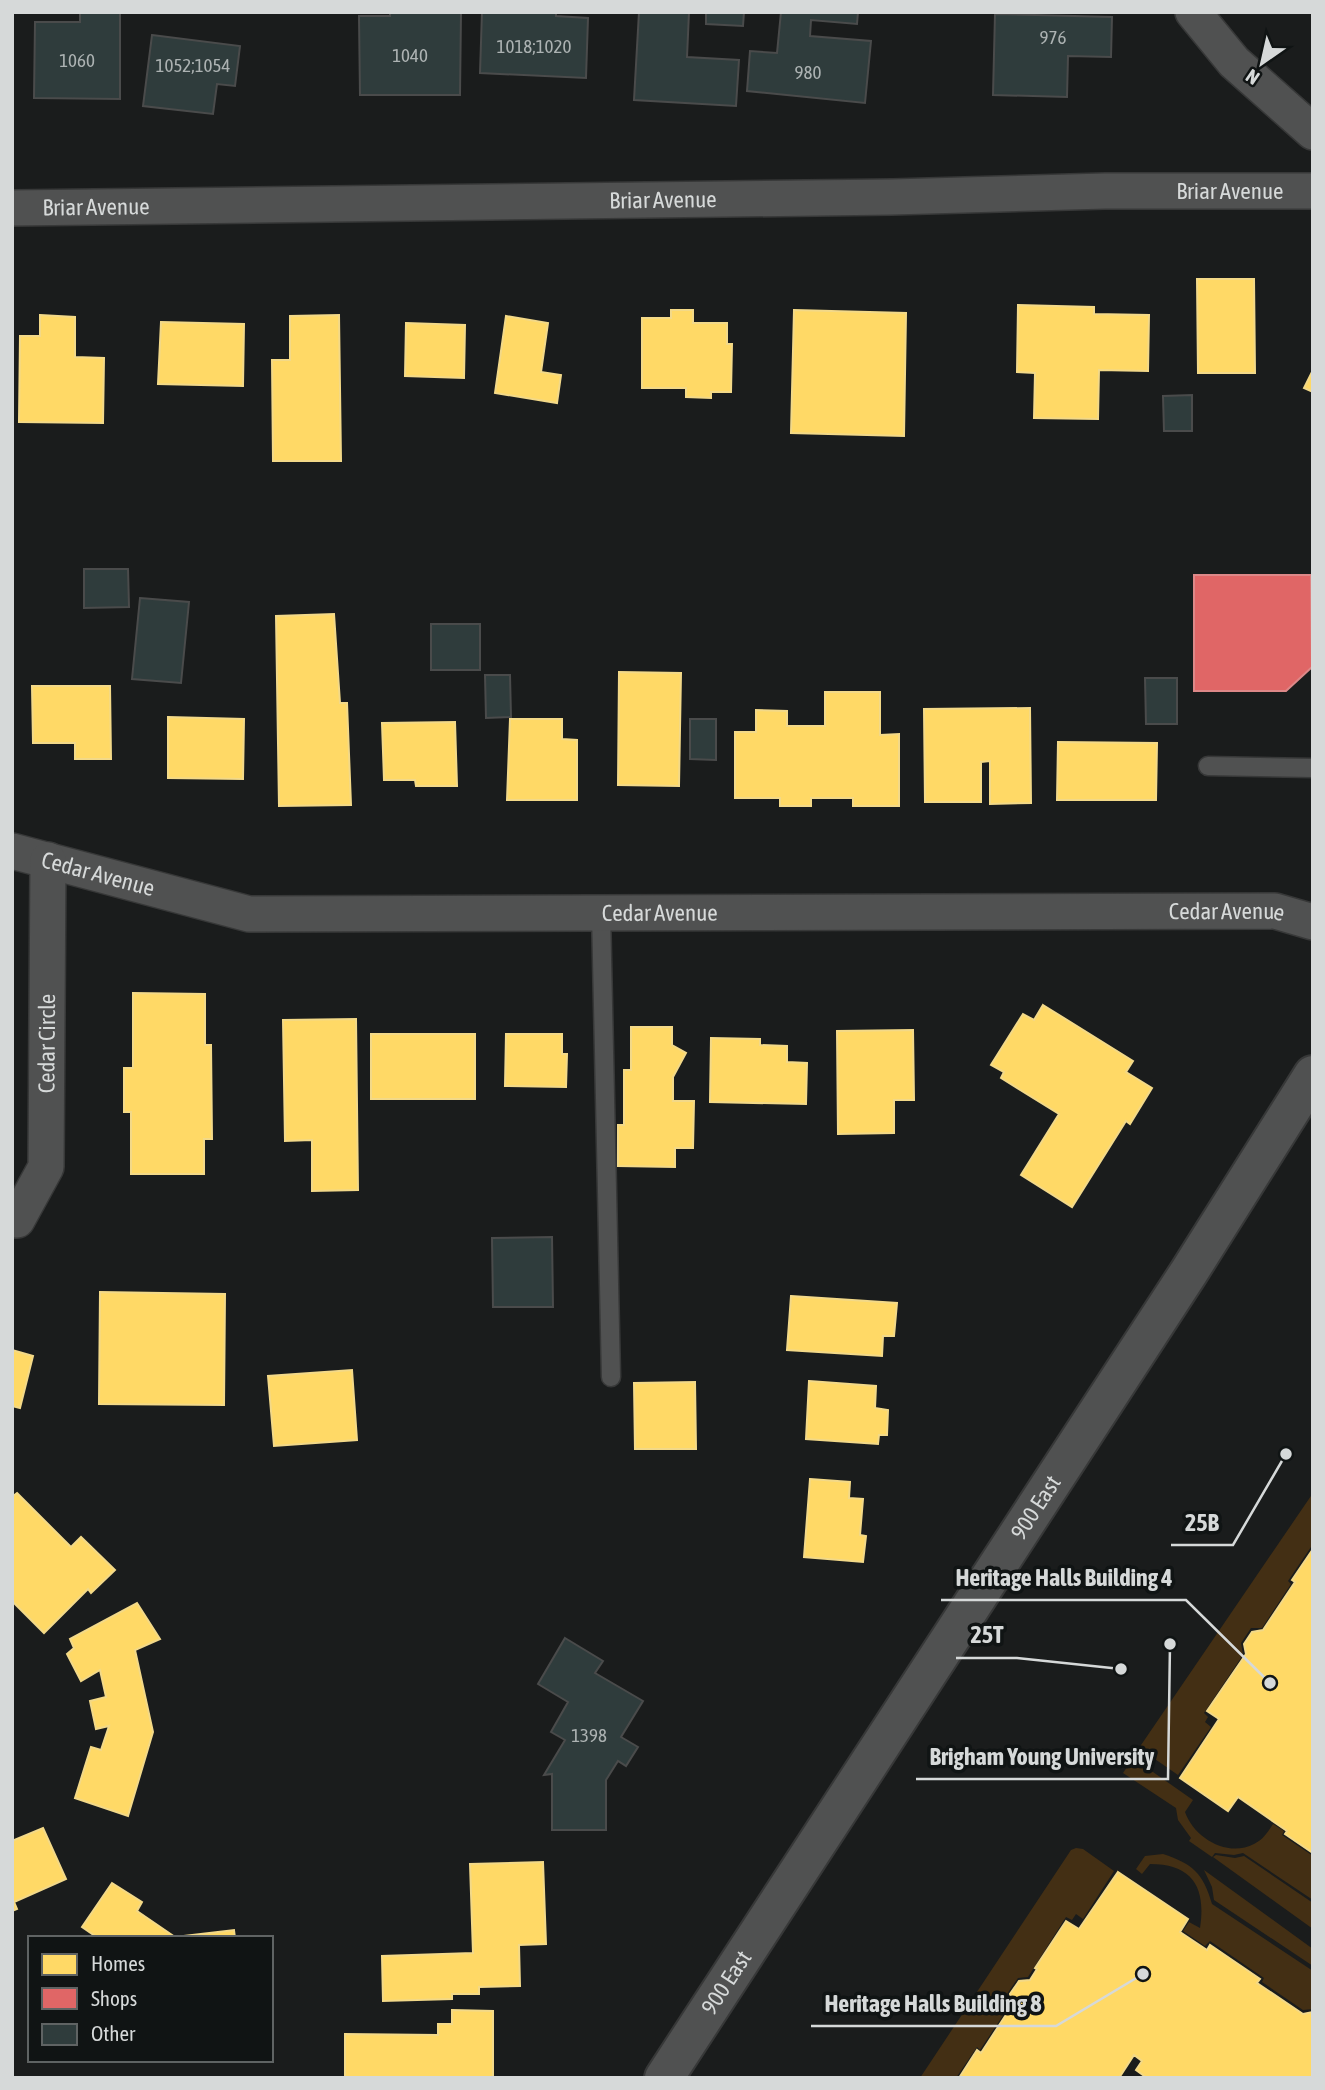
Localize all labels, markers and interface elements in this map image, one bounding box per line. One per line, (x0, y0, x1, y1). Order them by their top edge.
house number: 976 (1040, 26, 1066, 48)
north arrow (1227, 28, 1297, 98)
house number: 1018;1020 (497, 35, 571, 57)
house number: 1040 (392, 44, 428, 66)
house number: 1060 (59, 49, 95, 71)
house number: 1052;1054 (156, 54, 230, 76)
house number: 980 (795, 61, 821, 83)
text: N (1242, 65, 1263, 89)
street label: Briar Avenue (1176, 178, 1284, 204)
street label: Briar Avenue (609, 186, 717, 214)
street label: Briar Avenue (42, 193, 150, 221)
street label: Cedar Avenue (39, 846, 157, 901)
street label: Cedar Avenue (1169, 898, 1288, 926)
street label: Cedar Avenue (602, 900, 718, 926)
street label: Cedar Circle (33, 994, 60, 1093)
street label: 900 East (1005, 1471, 1066, 1544)
callout: 25B (1171, 1500, 1233, 1545)
text: 25B (1185, 1509, 1220, 1536)
callout: Heritage Halls Building 4 (941, 1555, 1186, 1600)
text: Heritage Halls Building 4 (955, 1564, 1173, 1591)
callout: 25T (956, 1613, 1017, 1658)
text: 25T (970, 1621, 1004, 1648)
house number: 1398 (571, 1724, 607, 1746)
callout: Brigham Young University (916, 1734, 1168, 1779)
text: Brigham Young University (930, 1743, 1154, 1770)
legend (28, 1936, 273, 2062)
street label: 900 East (696, 1946, 756, 2019)
text: Homes (91, 1951, 145, 1975)
callout: Heritage Halls Building 8 (811, 1981, 1056, 2026)
text: Shops (91, 1986, 137, 2010)
text: Heritage Halls Building 8 (824, 1990, 1042, 2017)
text: Other (91, 2021, 136, 2045)

